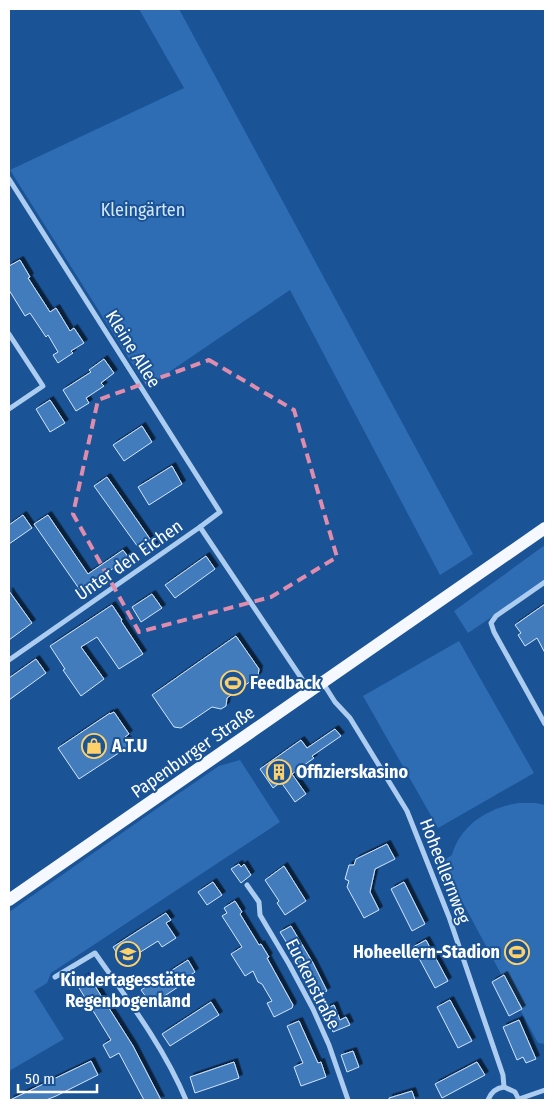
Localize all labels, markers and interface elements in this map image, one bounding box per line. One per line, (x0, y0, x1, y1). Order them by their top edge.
park label: Kleingärten (101, 199, 185, 221)
street label: Kleine Allee (101, 306, 165, 392)
street label: Unter den Eichen (71, 515, 187, 605)
sports icon: Feedback (220, 670, 246, 696)
place label: Feedback (250, 672, 322, 694)
street label: Papenburger Straße (127, 701, 259, 803)
shop icon: A.T.U (81, 733, 107, 759)
place label: A.T.U (111, 735, 147, 757)
building icon: Offizierskasino (266, 759, 292, 785)
place label: Offizierskasino (296, 761, 408, 783)
street label: Hoheellernweg (415, 815, 475, 927)
street label: Euckenstraße (281, 935, 345, 1033)
sports icon: Hoheellern-Stadion (504, 939, 530, 965)
school or university icon: Kindertagesstätte Regenbogenland (115, 941, 141, 967)
place label: Hoheellern-Stadion (353, 941, 500, 963)
place label: Kindertagesstätte Regenbogenland (61, 969, 195, 1012)
scale bar (18, 1062, 96, 1094)
text: 50 m (25, 1070, 55, 1088)

